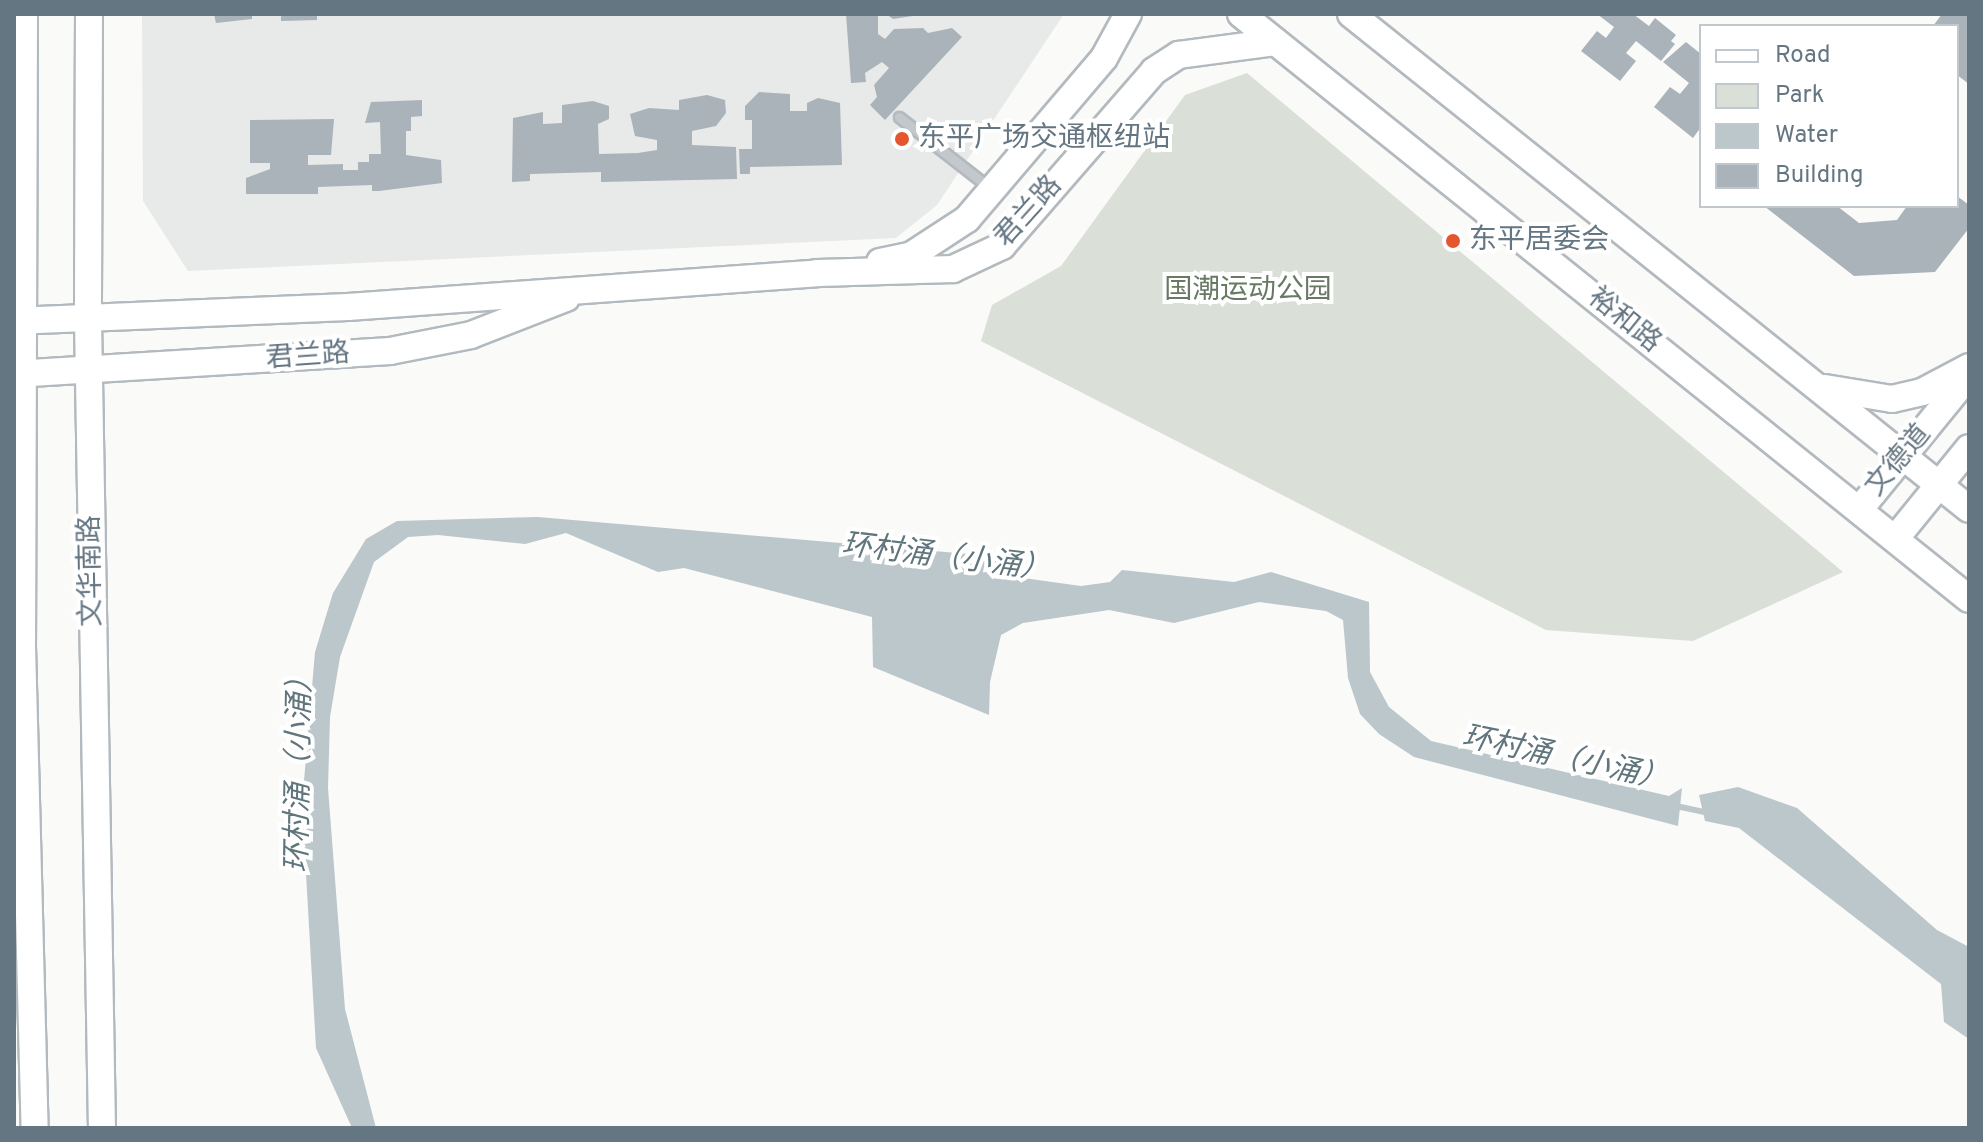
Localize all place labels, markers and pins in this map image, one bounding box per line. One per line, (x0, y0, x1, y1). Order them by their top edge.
place label: 东平广场交通枢纽站 (918, 122, 1170, 156)
marker: 东平广场交通枢纽站 (893, 130, 911, 148)
place label: 东平居委会 (1469, 224, 1609, 258)
marker: 东平居委会 (1444, 232, 1462, 250)

